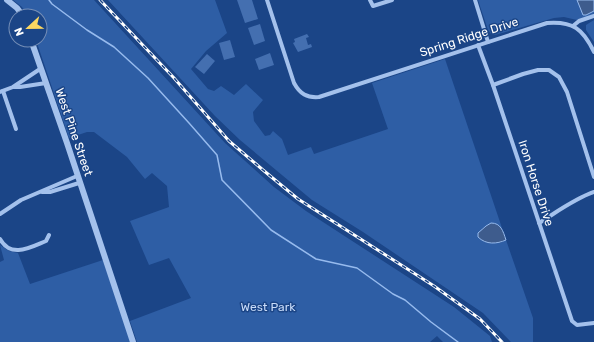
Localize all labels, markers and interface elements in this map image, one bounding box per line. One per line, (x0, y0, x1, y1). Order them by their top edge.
north arrow (8, 8, 48, 48)
street label: Spring Ridge Drive (418, 14, 520, 60)
text: N (12, 25, 27, 38)
street label: West Pine Street (52, 86, 96, 178)
street label: Iron Horse Drive (516, 138, 557, 228)
park label: West Park (241, 300, 296, 314)

